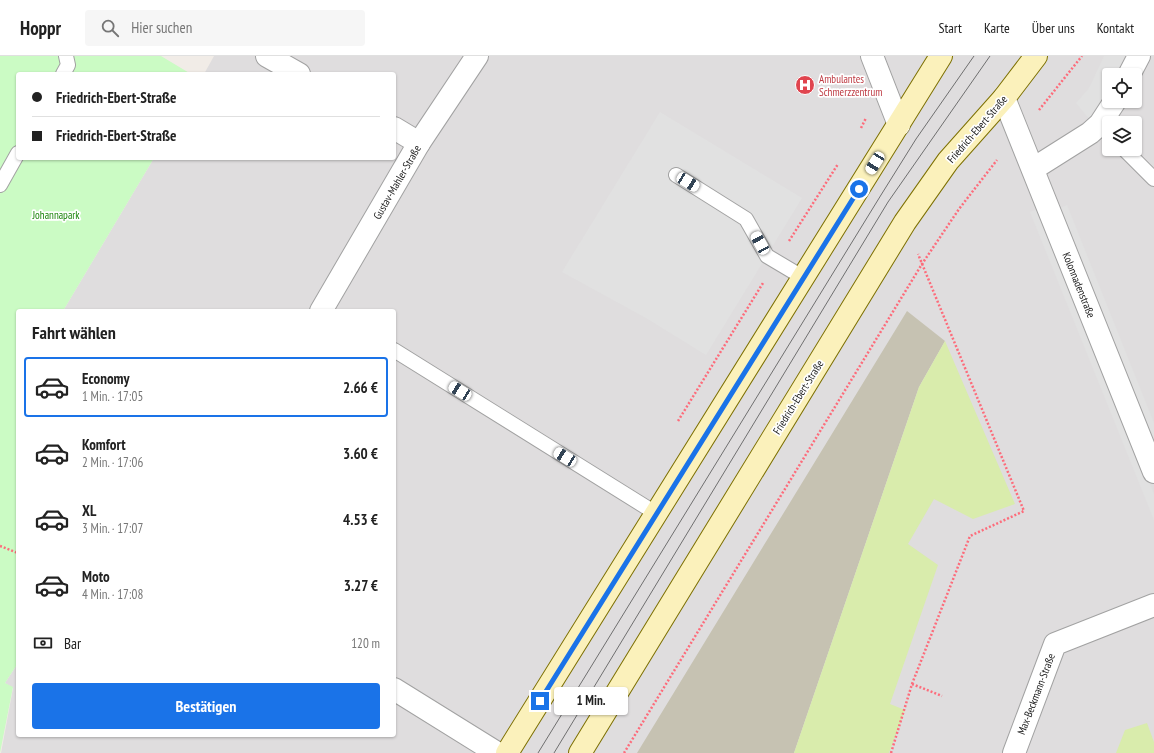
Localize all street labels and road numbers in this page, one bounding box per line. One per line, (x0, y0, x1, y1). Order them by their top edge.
street label: Friedrich-Ebert-Straße (944, 92, 1010, 166)
street label: Gustav-Mahler-Straße (370, 142, 424, 222)
street label: Kolonnadenstraße (1060, 250, 1099, 320)
street label: Friedrich-Ebert-Straße (770, 357, 827, 437)
street label: Max-Beckmann-Straße (1014, 651, 1058, 737)

